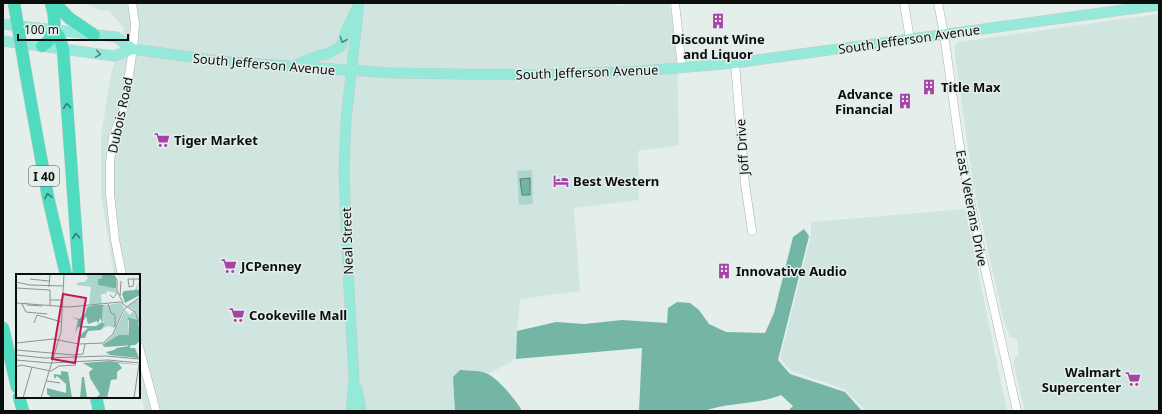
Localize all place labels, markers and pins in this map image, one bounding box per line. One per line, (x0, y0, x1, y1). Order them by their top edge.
building icon: Discount Wine and Liquor (709, 12, 727, 30)
place label: Discount Wine and Liquor (671, 30, 765, 63)
building icon: Title Max (920, 78, 938, 96)
place label: Title Max (941, 78, 1001, 96)
place label: Advance Financial (835, 85, 893, 118)
building icon: Advance Financial (896, 92, 914, 110)
supermarket icon: Tiger Market (153, 131, 171, 149)
place label: Tiger Market (174, 131, 258, 149)
hotel icon: Best Western (552, 172, 570, 190)
place label: Best Western (573, 172, 659, 190)
supermarket icon: JCPenney (220, 257, 238, 275)
place label: JCPenney (240, 257, 302, 275)
building icon: Innovative Audio (715, 262, 733, 280)
place label: Innovative Audio (736, 262, 847, 280)
supermarket icon: Cookeville Mall (228, 306, 246, 324)
place label: Cookeville Mall (249, 306, 347, 324)
place label: Walmart Supercenter (1042, 363, 1121, 396)
supermarket icon: Walmart Supercenter (1124, 370, 1142, 388)

